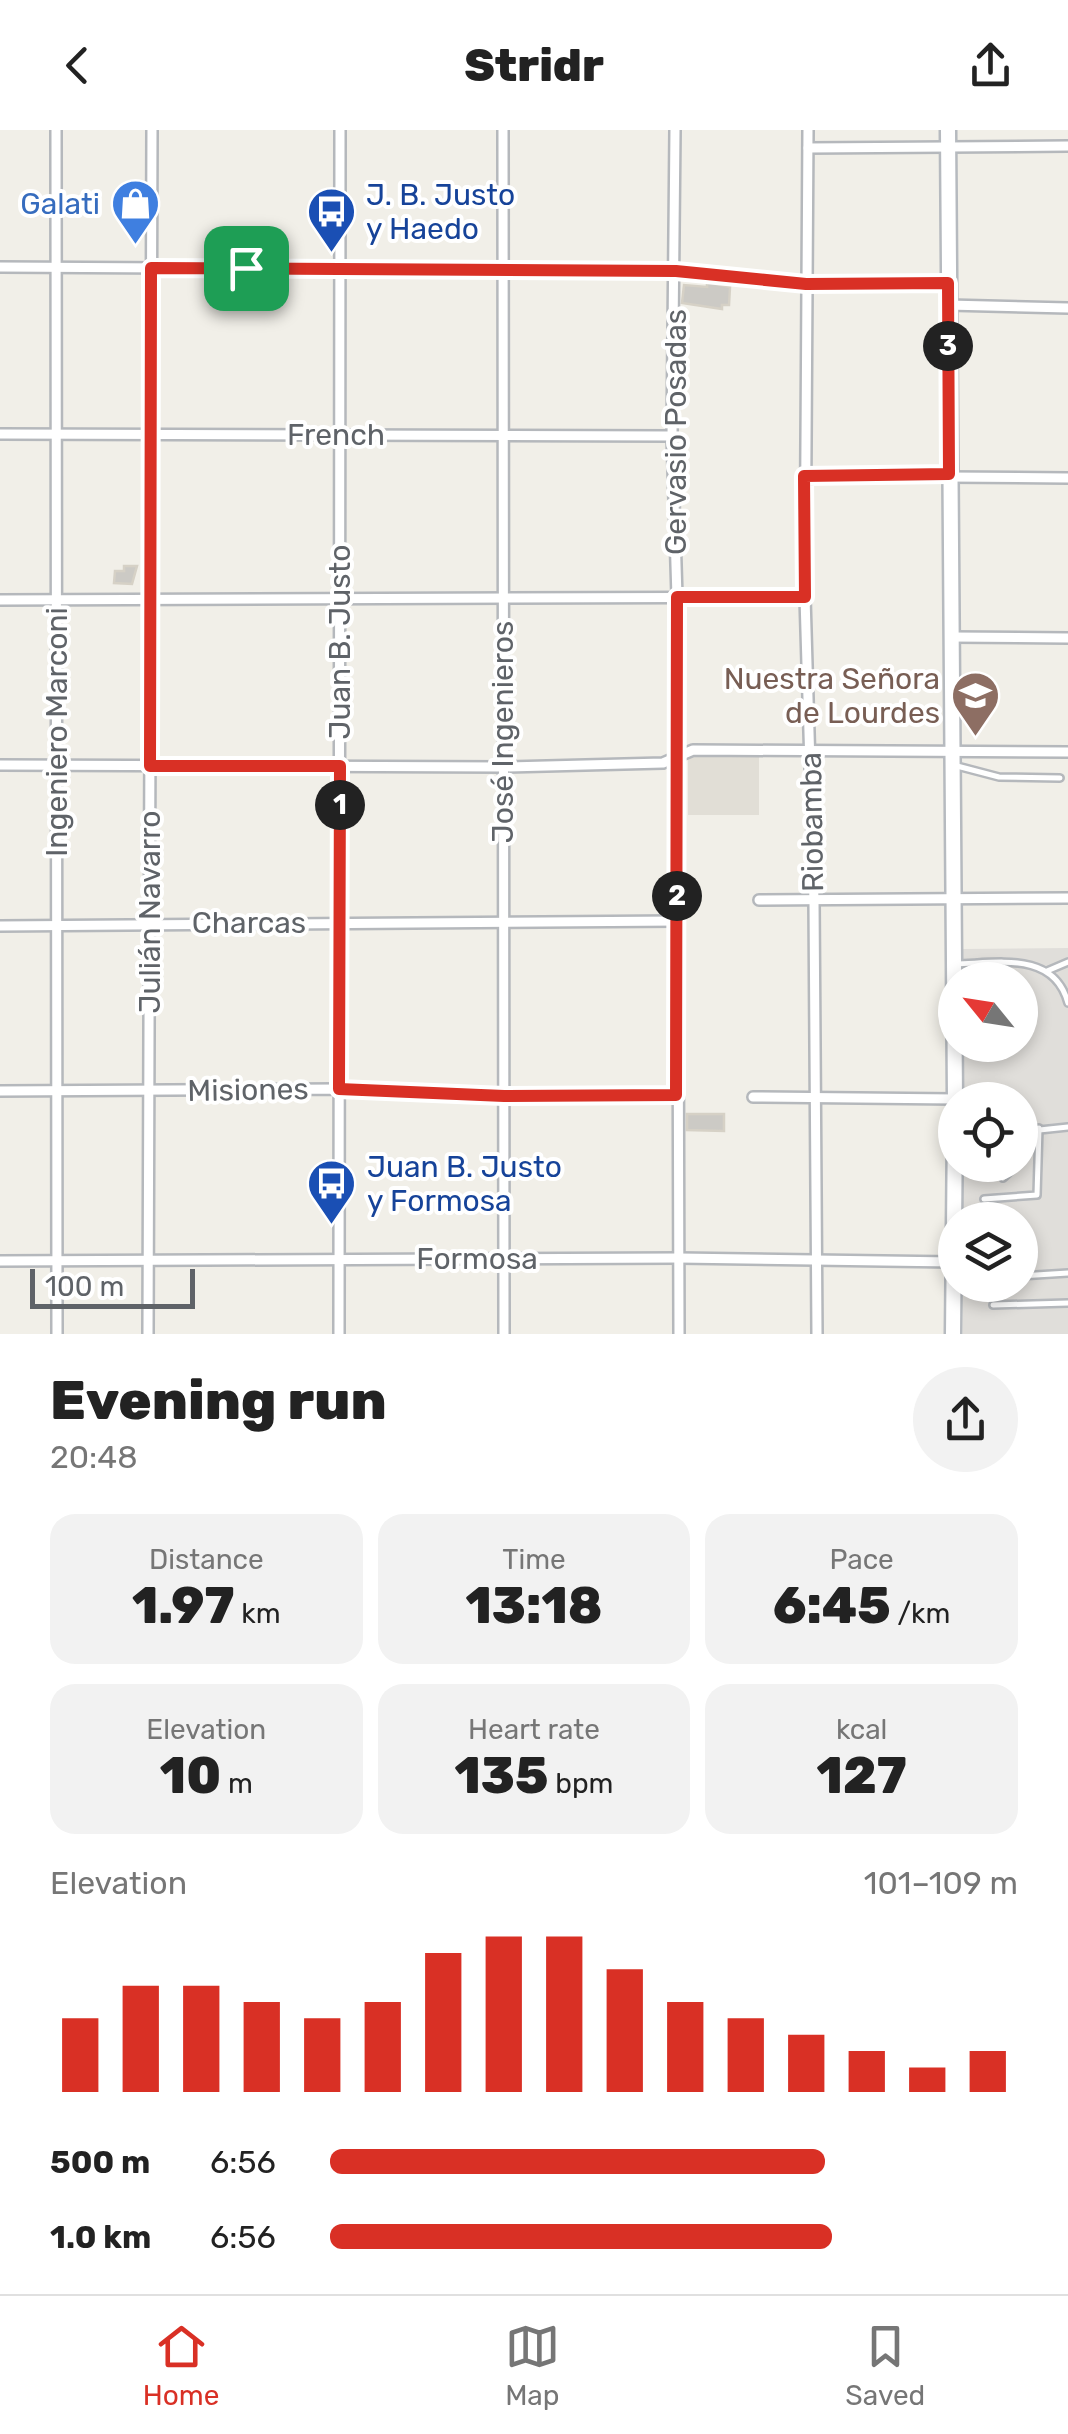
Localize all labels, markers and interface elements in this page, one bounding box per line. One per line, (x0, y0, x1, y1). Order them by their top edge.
icon: back (50, 38, 105, 93)
icon: share (963, 38, 1018, 93)
text: Stridr (464, 39, 604, 92)
place label: J. B. Justo y Haedo (366, 177, 515, 247)
shop icon: Galati (109, 178, 161, 246)
place label: Galati (20, 186, 100, 222)
bus stop icon: J. B. Justo y Haedo (305, 186, 357, 254)
pin (204, 226, 289, 311)
icon: arrive (219, 241, 274, 296)
street label: Gervasio Posadas (658, 309, 694, 555)
pin: 3 (923, 321, 973, 371)
text: 3 (939, 329, 957, 362)
street label: French (287, 417, 385, 453)
street label: Juan B. Justo (322, 545, 358, 739)
street label: Ingeniero Marconi (39, 607, 75, 857)
street label: José Ingenieros (485, 621, 521, 843)
place label: Nuestra Señora de Lourdes (724, 661, 940, 731)
school or university icon: Nuestra Señora de Lourdes (949, 670, 1001, 738)
street label: Riobamba (793, 752, 831, 892)
pin: 1 (315, 780, 365, 830)
text: 1 (333, 788, 347, 821)
street label: Julián Navarro (132, 810, 168, 1014)
pin: 2 (652, 871, 702, 921)
text: 2 (668, 879, 686, 912)
street label: Charcas (192, 905, 306, 941)
north arrow (938, 962, 1038, 1062)
map controls (938, 962, 1038, 1302)
street label: Misiones (187, 1071, 309, 1109)
button: locate (938, 1082, 1038, 1182)
place label: Juan B. Justo y Formosa (367, 1149, 562, 1219)
bus stop icon: Juan B. Justo y Formosa (306, 1158, 358, 1226)
button: layers (938, 1202, 1038, 1302)
street label: Formosa (416, 1241, 538, 1277)
scale bar (30, 1264, 195, 1308)
text: 100 m (45, 1270, 124, 1303)
button: share (913, 1367, 1018, 1472)
text: Evening run (50, 1368, 387, 1433)
text: 20:48 (50, 1438, 138, 1476)
text: Distance (149, 1543, 264, 1576)
text: Time (502, 1543, 566, 1576)
text: Pace (830, 1543, 894, 1576)
text: 1.97 (132, 1576, 234, 1636)
text: 13:18 (466, 1576, 602, 1636)
text: 6:45 (773, 1576, 891, 1636)
text: km (234, 1597, 281, 1630)
text: /km (891, 1597, 950, 1630)
text: Elevation (146, 1713, 266, 1746)
text: Heart rate (468, 1713, 600, 1746)
text: kcal (836, 1713, 887, 1746)
text: 10 (160, 1746, 221, 1806)
text: 135 (454, 1746, 548, 1806)
text: 127 (817, 1746, 907, 1806)
text: m (221, 1767, 253, 1800)
text: bpm (548, 1767, 614, 1800)
text: Elevation (50, 1864, 187, 1902)
text: 101–109 m (864, 1864, 1018, 1902)
text: 500 m (50, 2143, 150, 2181)
text: 6:56 (210, 2143, 276, 2181)
text: 1.0 km (50, 2218, 151, 2256)
text: 6:56 (210, 2218, 276, 2256)
tab: Home (143, 2319, 219, 2412)
tab: Map (505, 2319, 560, 2412)
tab: Saved (845, 2319, 925, 2412)

